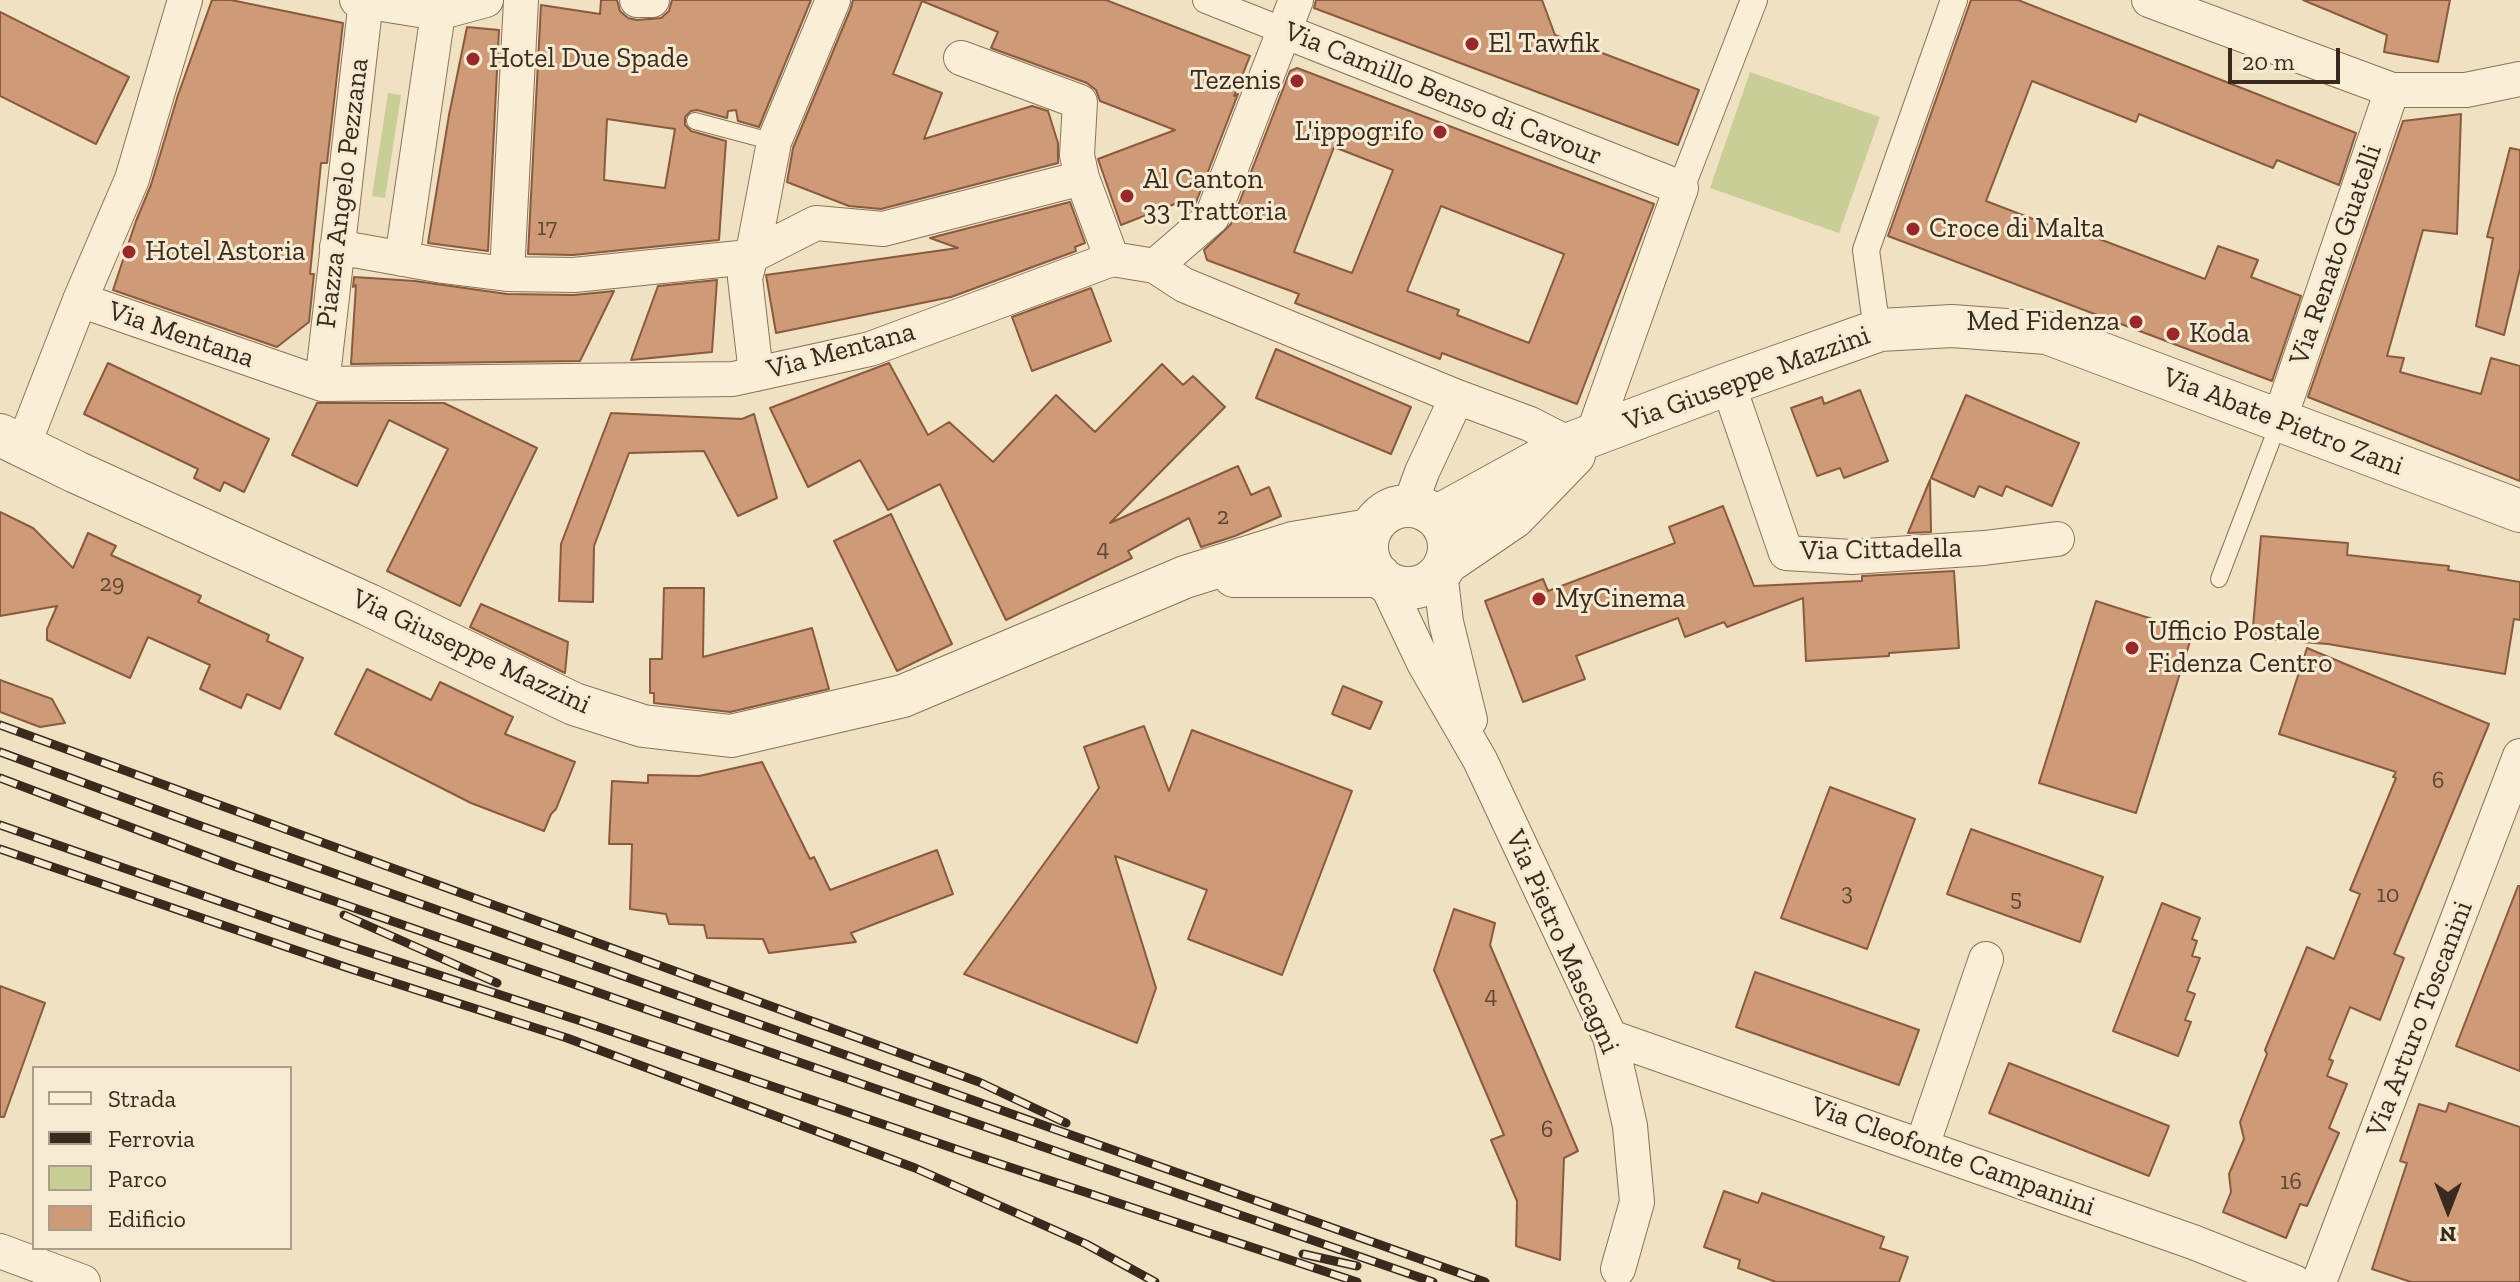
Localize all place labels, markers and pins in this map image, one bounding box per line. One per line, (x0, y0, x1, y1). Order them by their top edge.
place label: El Tawfik (1488, 27, 1600, 61)
marker: El Tawfik (1463, 35, 1481, 53)
place label: Hotel Due Spade (489, 42, 689, 76)
marker: Hotel Due Spade (464, 50, 482, 68)
place label: Tezenis (1190, 64, 1281, 98)
marker: Tezenis (1288, 72, 1306, 90)
place label: L'ippogrifo (1295, 115, 1424, 149)
marker: L'ippogrifo (1431, 123, 1449, 141)
place label: Al Canton 33 Trattoria (1143, 163, 1287, 229)
marker: Al Canton 33 Trattoria (1118, 187, 1136, 205)
place label: Croce di Malta (1929, 212, 2105, 246)
marker: Croce di Malta (1904, 220, 1922, 238)
place label: Hotel Astoria (145, 235, 305, 269)
marker: Hotel Astoria (120, 243, 138, 261)
place label: Med Fidenza (1967, 305, 2120, 339)
marker: Med Fidenza (2127, 313, 2145, 331)
place label: Koda (2189, 317, 2250, 351)
marker: Koda (2164, 325, 2182, 343)
place label: MyCinema (1555, 582, 1686, 616)
marker: MyCinema (1530, 590, 1548, 608)
place label: Ufficio Postale Fidenza Centro (2148, 615, 2333, 681)
marker: Ufficio Postale Fidenza Centro (2123, 639, 2141, 657)

